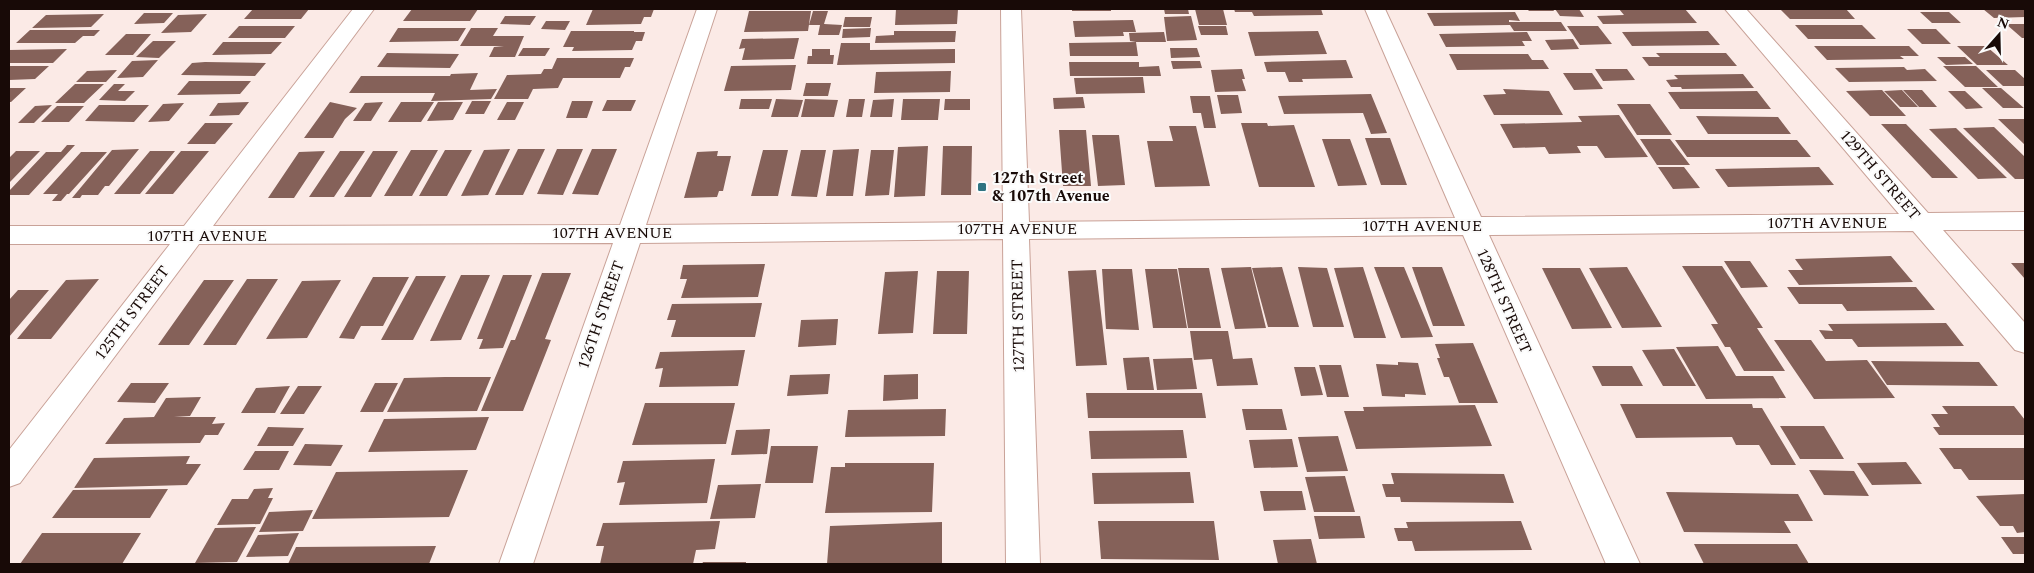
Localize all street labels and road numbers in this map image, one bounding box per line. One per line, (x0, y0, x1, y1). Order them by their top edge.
street label: 129TH STREET (1834, 124, 1926, 226)
street label: 107TH AVENUE (1767, 211, 1887, 235)
street label: 107TH AVENUE (1362, 214, 1482, 238)
street label: 107TH AVENUE (957, 217, 1077, 241)
street label: 107TH AVENUE (552, 221, 672, 245)
street label: 107TH AVENUE (147, 224, 267, 248)
street label: 128TH STREET (1470, 244, 1538, 358)
street label: 126TH STREET (571, 257, 631, 372)
street label: 127TH STREET (1005, 259, 1031, 373)
street label: 125TH STREET (88, 260, 176, 365)

